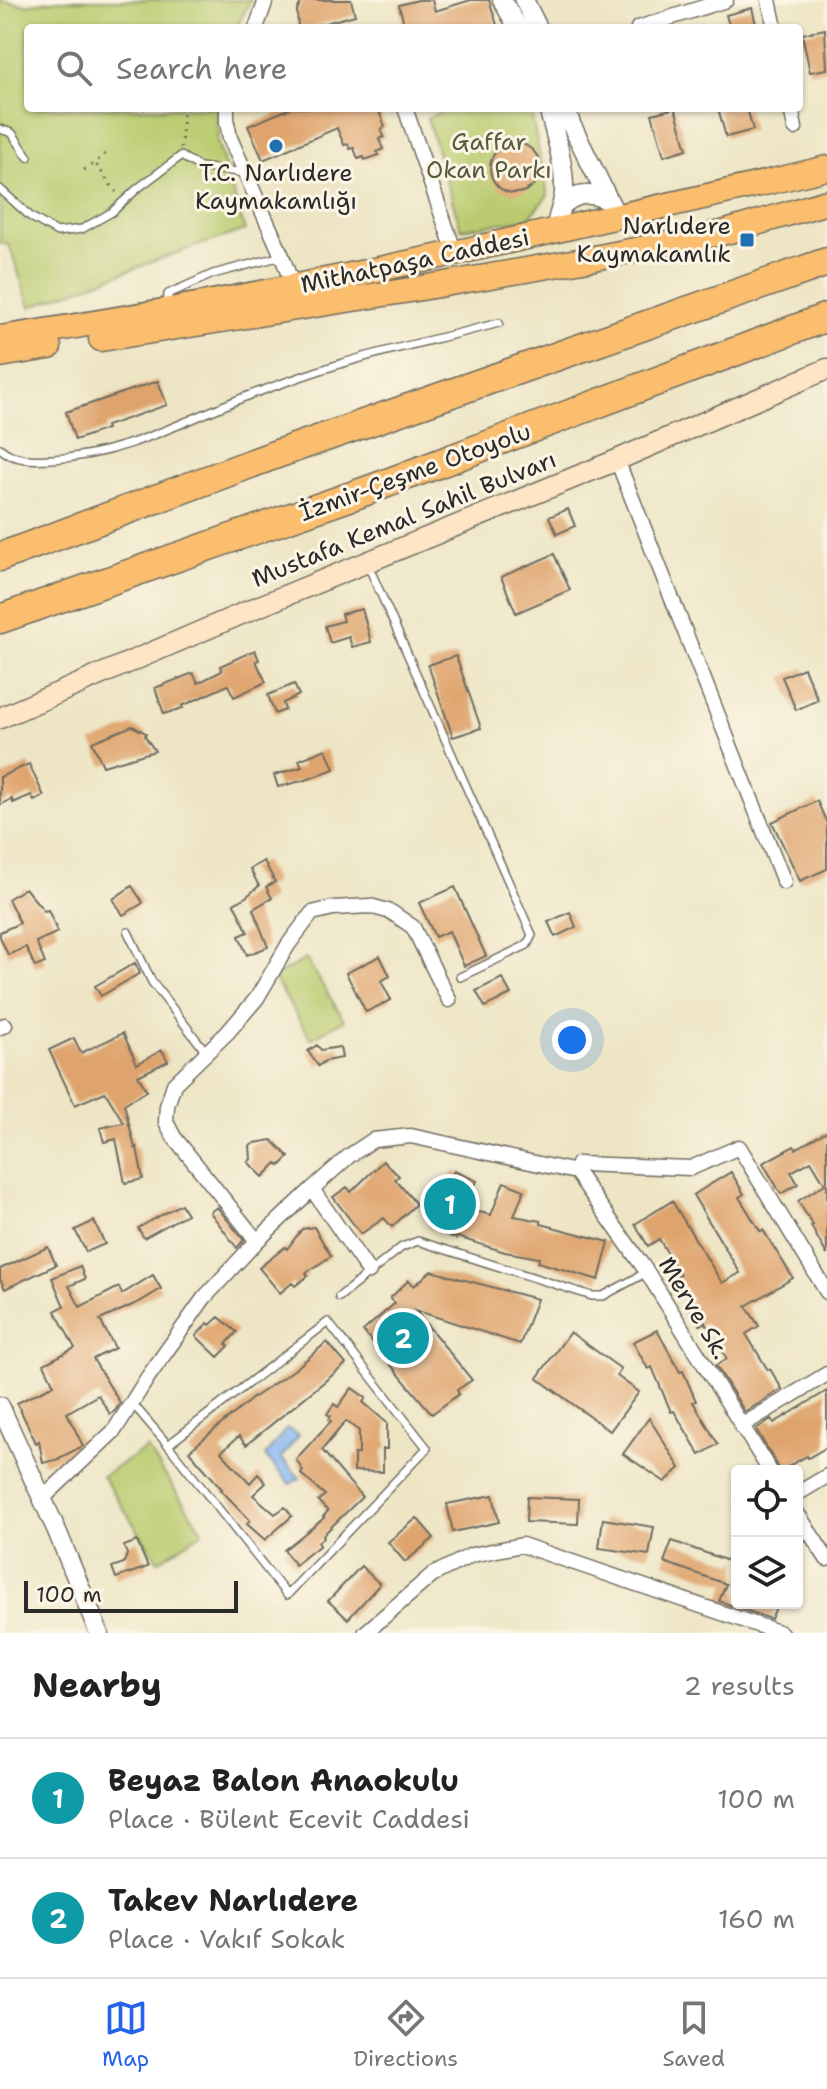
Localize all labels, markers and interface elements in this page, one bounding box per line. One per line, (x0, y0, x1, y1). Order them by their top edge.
search box (24, 24, 803, 112)
icon: search (52, 46, 96, 90)
text: Search here (116, 48, 287, 89)
park label: Gaffar Okan Parkı (426, 126, 552, 186)
marker: T.C. Narlıdere Kaymakamlığı (267, 137, 285, 155)
place label: T.C. Narlıdere Kaymakamlığı (195, 157, 357, 217)
place label: Narlıdere Kaymakamlık (576, 210, 731, 270)
street label: Mithatpaşa Caddesi (298, 221, 532, 301)
marker: Narlıdere Kaymakamlık (738, 231, 756, 249)
street label: İzmir-Çeşme Otoyolu (295, 415, 535, 529)
street label: Mustafa Kemal Sahil Bulvarı (247, 443, 561, 595)
your location (552, 1020, 592, 1060)
pin: 1 (424, 1174, 476, 1234)
street label: Merve Sk. (651, 1251, 737, 1365)
pin: 2 (377, 1308, 429, 1368)
map controls (731, 1465, 803, 1609)
button: locate (731, 1465, 803, 1537)
button: layers (731, 1537, 803, 1609)
scale bar (24, 1577, 238, 1613)
text: 100 m (36, 1580, 102, 1609)
text: Nearby (32, 1662, 162, 1708)
text: 2 results (683, 1668, 795, 1703)
text: Beyaz Balon Anaokulu (108, 1760, 459, 1801)
text: 1 (52, 1781, 64, 1816)
text: 100 m (717, 1781, 795, 1816)
text: Place · Bülent Ecevit Caddesi (108, 1801, 470, 1836)
text: Takev Narlıdere (108, 1880, 358, 1921)
text: 2 (49, 1901, 67, 1936)
text: 160 m (718, 1901, 795, 1936)
text: Place · Vakıf Sokak (108, 1921, 345, 1956)
tab: Map (102, 1996, 149, 2073)
tab: Directions (353, 1996, 458, 2073)
tab: Saved (662, 1996, 725, 2073)

